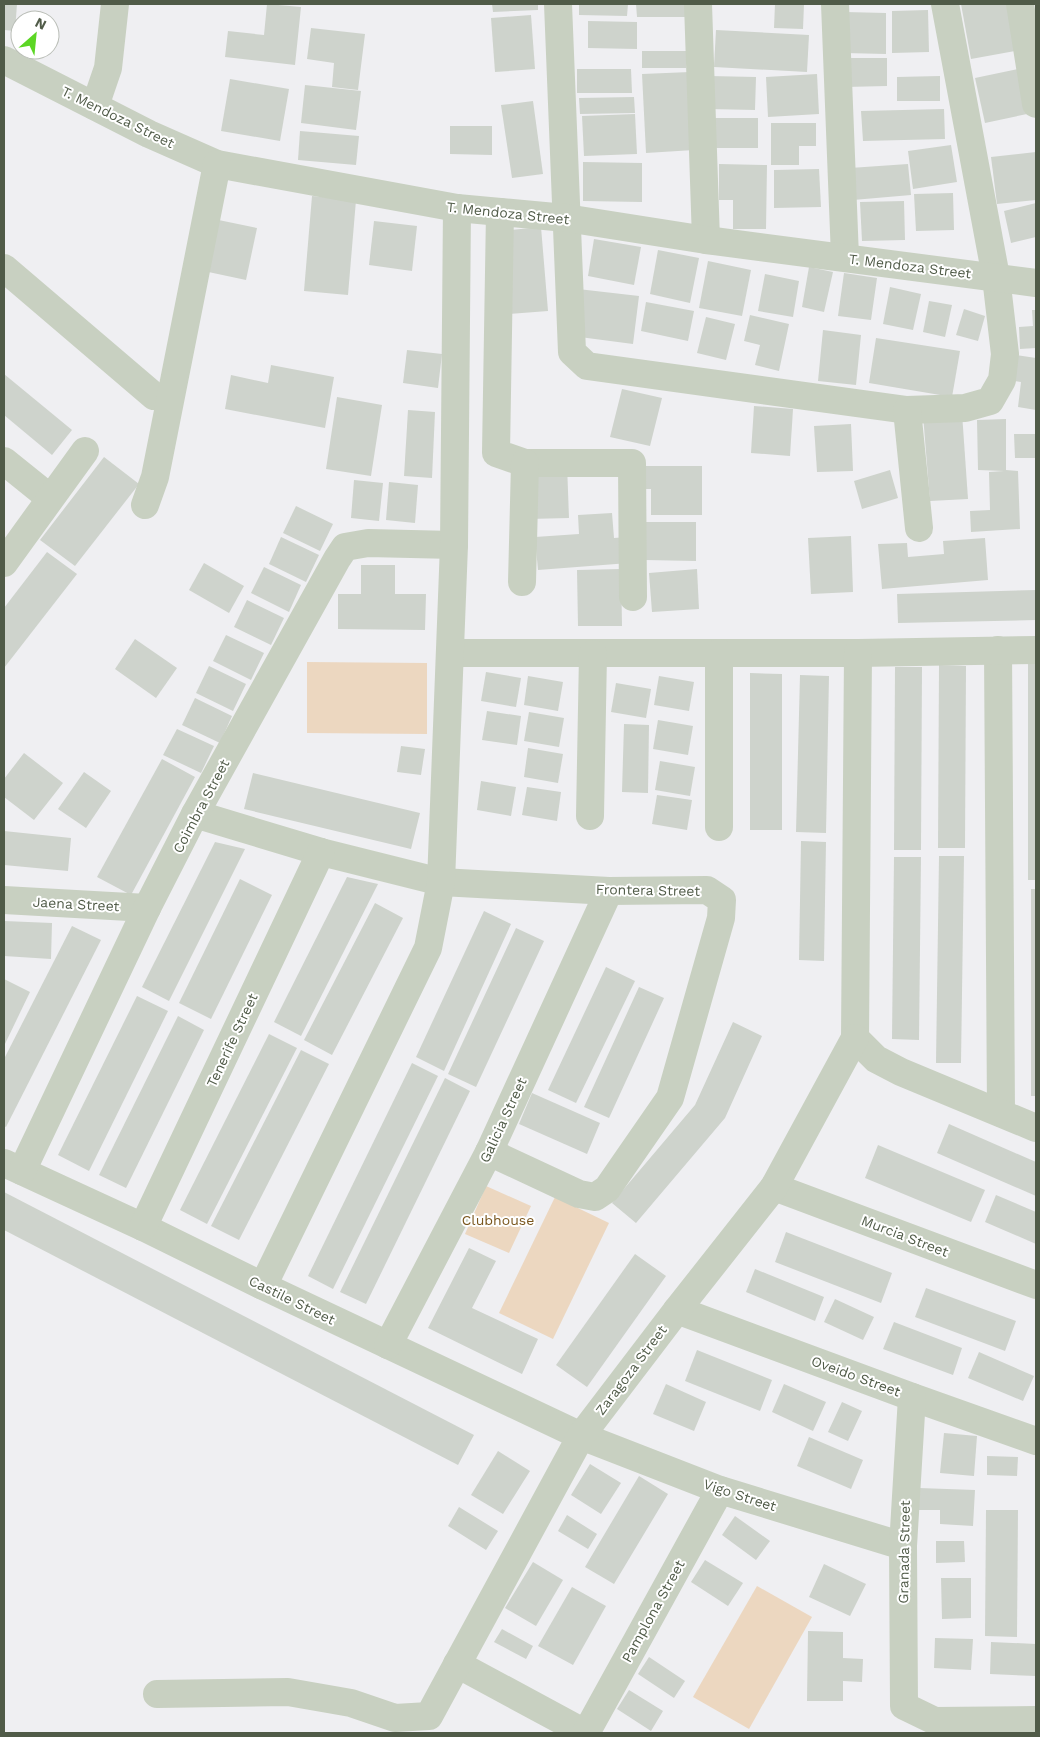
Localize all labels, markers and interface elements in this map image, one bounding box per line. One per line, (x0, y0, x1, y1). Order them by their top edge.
north arrow (10, 10, 60, 60)
text: N (33, 14, 49, 33)
street label: T. Mendoza Street (59, 83, 177, 151)
street label: T. Mendoza Street (446, 199, 570, 227)
street label: T. Mendoza Street (848, 251, 972, 281)
street label: Coimbra Street (170, 756, 233, 856)
street label: Frontera Street (596, 881, 700, 899)
street label: Jaena Street (32, 894, 120, 914)
street label: Tenerife Street (203, 991, 261, 1089)
street label: Galicia Street (476, 1075, 530, 1165)
park label: Clubhouse (462, 1212, 534, 1228)
street label: Murcia Street (859, 1212, 951, 1260)
street label: Castile Street (246, 1272, 338, 1328)
street label: Zaragoza Street (592, 1322, 670, 1418)
street label: Oveido Street (809, 1352, 903, 1400)
street label: Vigo Street (702, 1476, 779, 1514)
street label: Granada Street (895, 1500, 913, 1604)
street label: Pamplona Street (618, 1557, 688, 1665)

